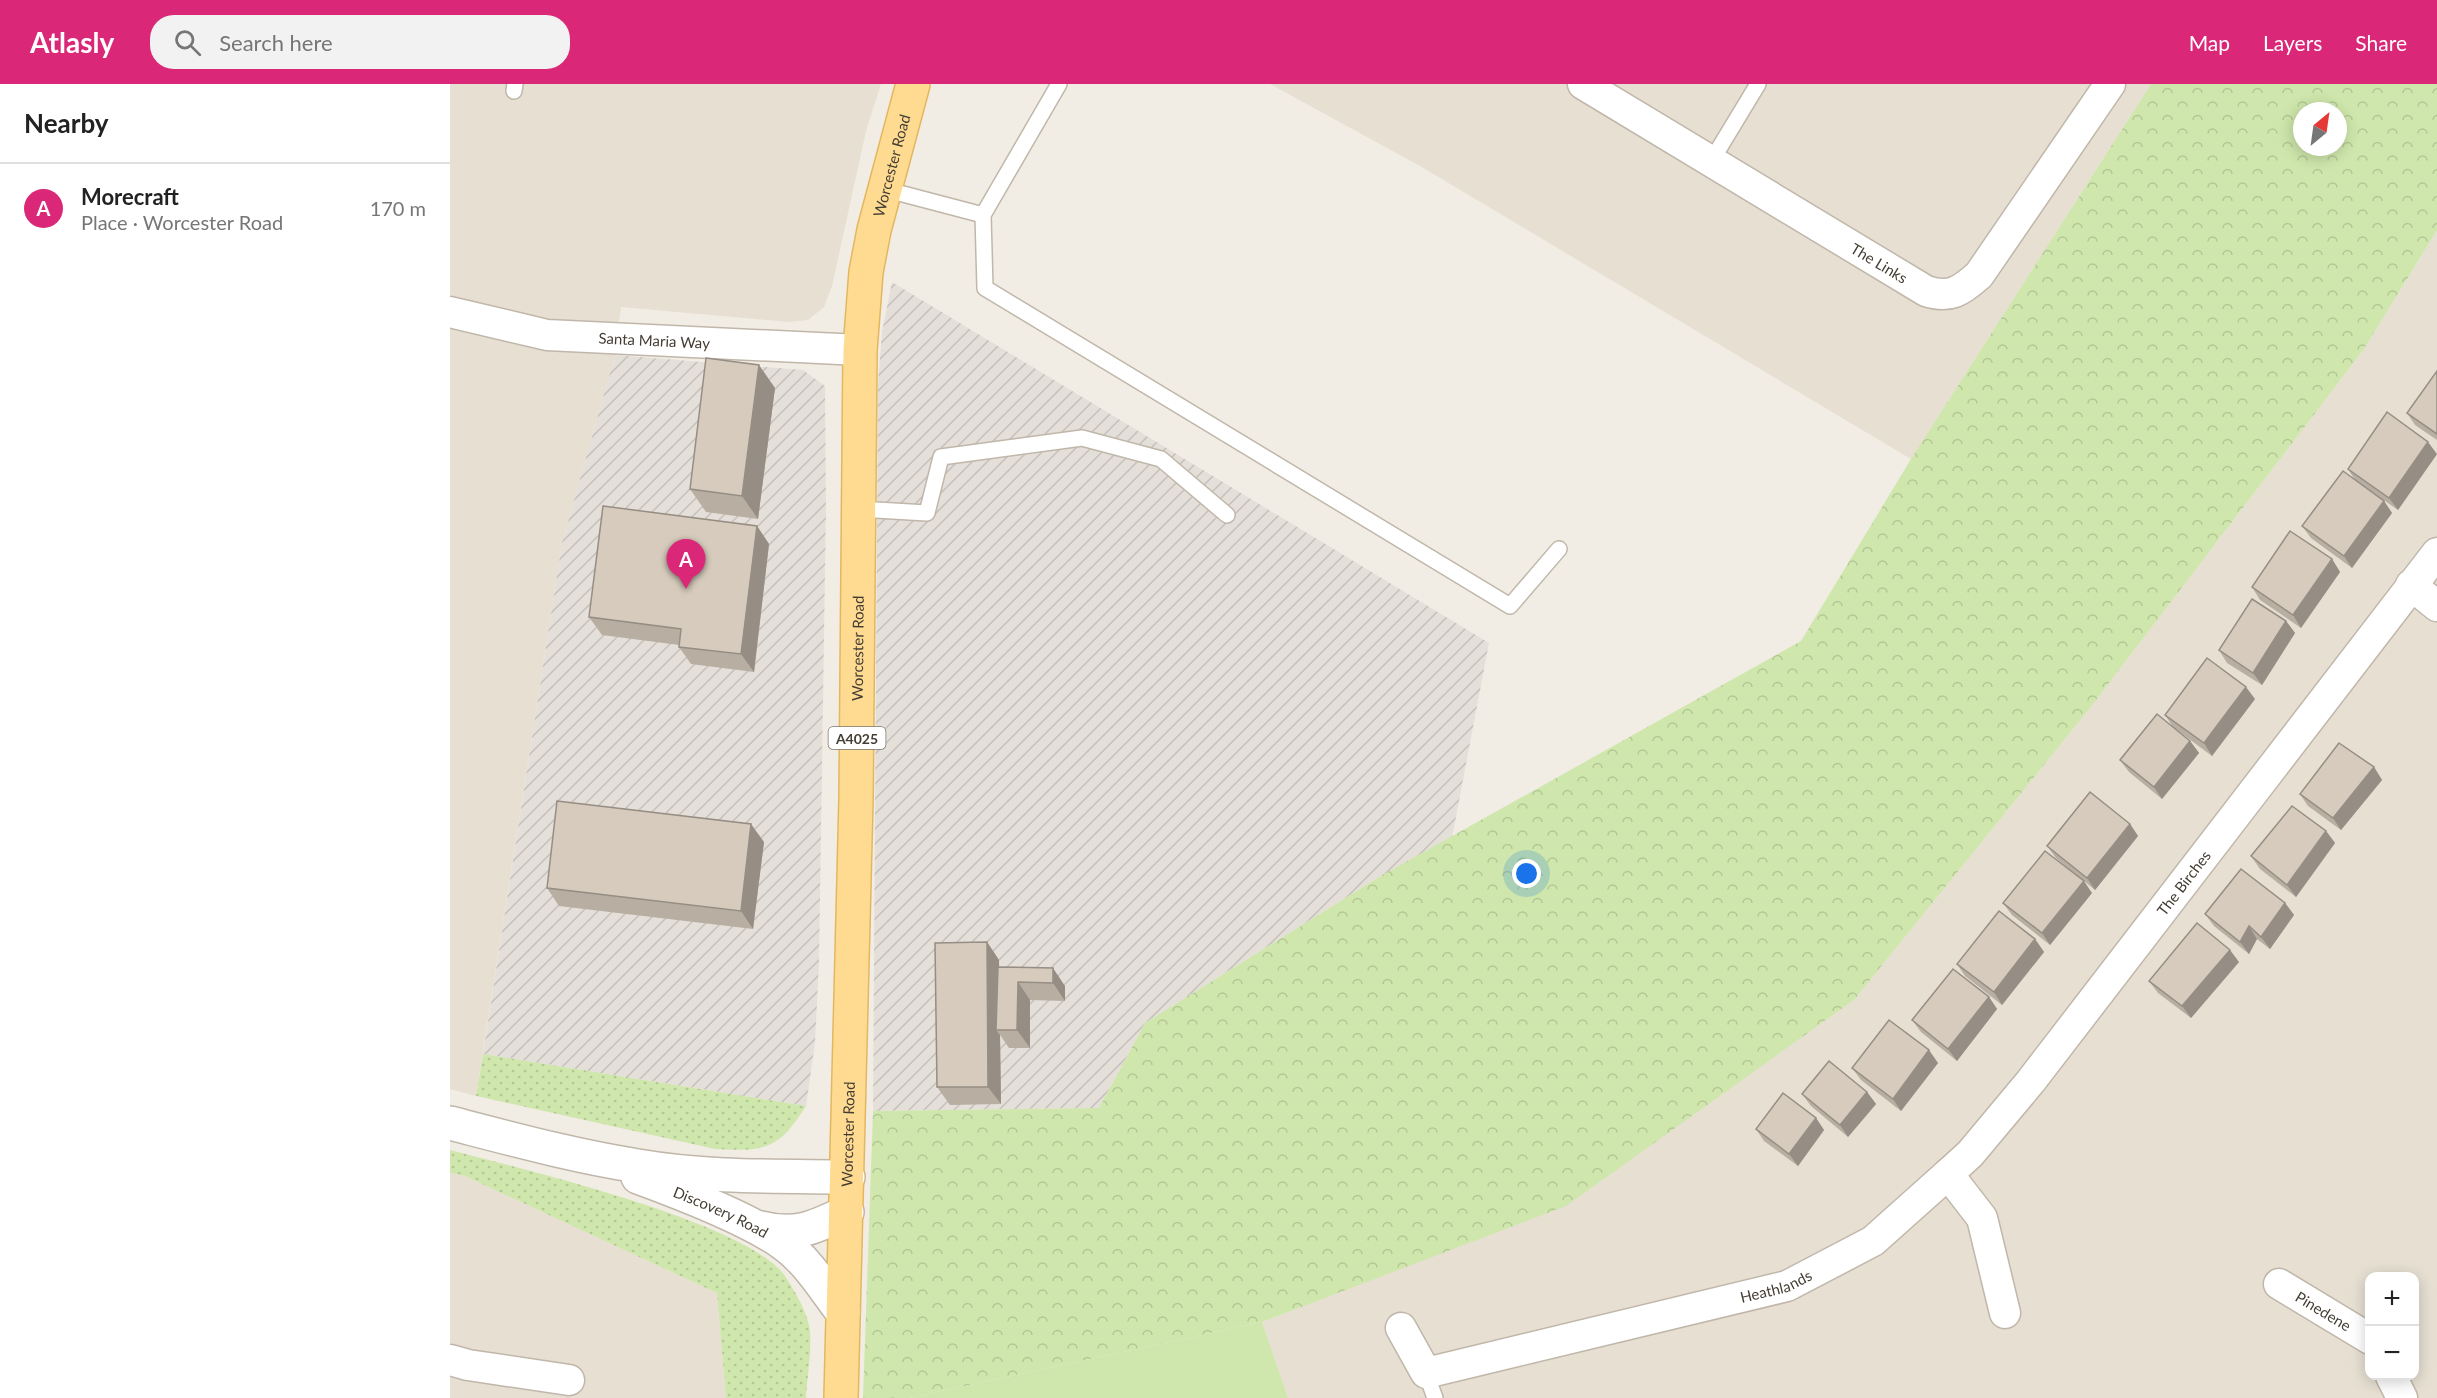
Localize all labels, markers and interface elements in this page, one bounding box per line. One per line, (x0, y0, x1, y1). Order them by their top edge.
search box (150, 15, 570, 69)
text: Atlasly (30, 25, 114, 59)
icon: search (171, 26, 204, 59)
text: Search here (219, 29, 333, 56)
text: Map (2189, 30, 2230, 55)
text: Layers (2263, 30, 2322, 55)
text: Share (2355, 30, 2407, 55)
north arrow (2293, 102, 2347, 156)
text: Nearby (24, 107, 109, 139)
street label: Worcester Road (869, 112, 914, 219)
text: Morecraft (81, 183, 179, 210)
text: A (37, 196, 50, 220)
text: 170 m (370, 196, 426, 220)
text: Place · Worcester Road (81, 210, 283, 234)
street label: The Links (1848, 239, 1911, 287)
street label: Santa Maria Way (598, 328, 711, 352)
pin: A (666, 540, 706, 589)
street label: Worcester Road (848, 595, 867, 701)
road number: A4025 (828, 727, 886, 749)
street label: The Birches (2153, 847, 2214, 919)
your location (1512, 859, 1541, 888)
street label: Worcester Road (837, 1081, 858, 1187)
street label: Discovery Road (671, 1182, 772, 1241)
street label: Heathlands (1738, 1266, 1815, 1306)
map controls (2365, 1272, 2419, 1380)
button: + (2365, 1272, 2419, 1326)
street label: Pinedene (2293, 1287, 2355, 1335)
button: − (2365, 1326, 2419, 1380)

